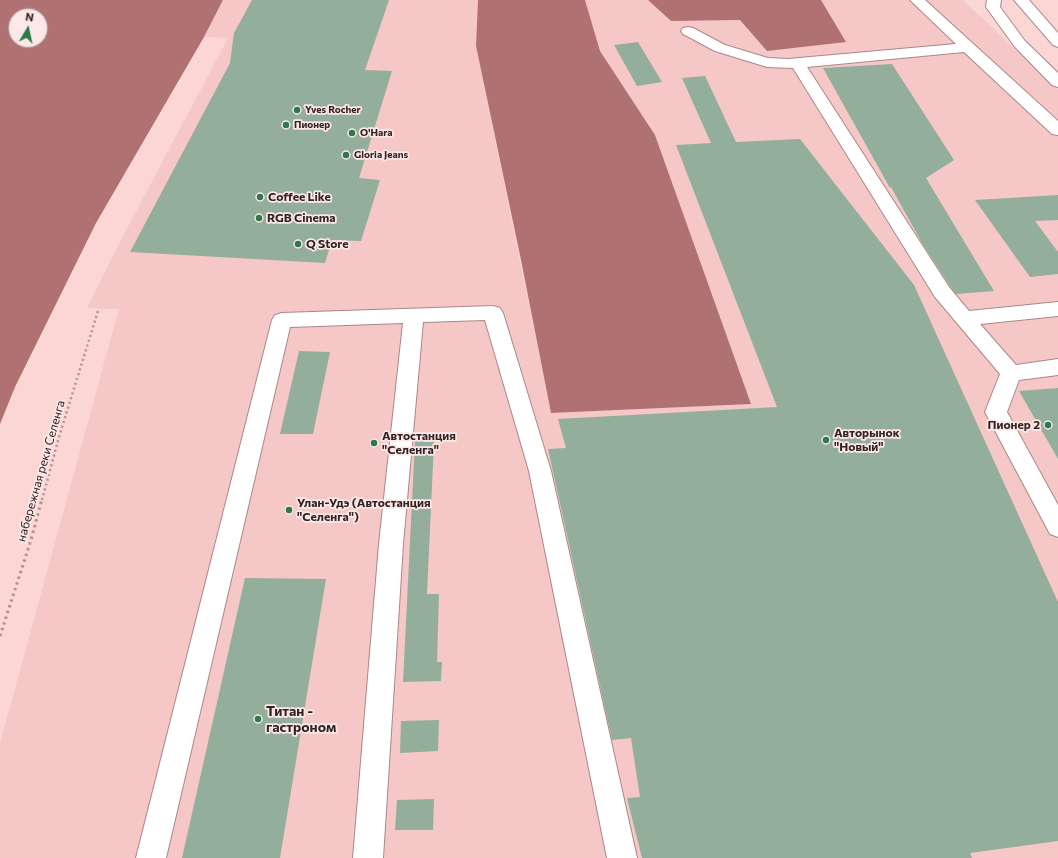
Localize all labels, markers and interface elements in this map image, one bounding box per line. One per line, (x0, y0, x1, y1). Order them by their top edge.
north arrow (8, 8, 48, 48)
text: N (25, 10, 35, 24)
place label: Yves Rocher (305, 104, 361, 116)
marker: Yves Rocher (292, 105, 302, 115)
place label: Пионер (294, 119, 330, 131)
marker: Пионер (281, 120, 291, 130)
place label: O'Hara (360, 127, 392, 139)
marker: O'Hara (347, 128, 357, 138)
place label: Gloria Jeans (354, 149, 408, 161)
marker: Gloria Jeans (341, 150, 351, 160)
place label: Coffee Like (268, 190, 331, 204)
marker: Coffee Like (255, 192, 265, 202)
place label: RGB Cinema (267, 211, 336, 225)
marker: RGB Cinema (254, 213, 264, 223)
place label: Q Store (306, 237, 348, 251)
marker: Q Store (293, 239, 303, 249)
street label: набережная реки Селенга (14, 399, 68, 543)
place label: Пионер 2 (987, 418, 1040, 432)
marker: Пионер 2 (1043, 420, 1053, 430)
place label: Авторынок "Новый" (834, 426, 899, 454)
place label: Автостанция "Селенга" (382, 429, 456, 457)
marker: Авторынок "Новый" (821, 435, 831, 445)
marker: Автостанция "Селенга" (369, 438, 379, 448)
place label: Улан-Удэ (Автостанция "Селенга") (297, 496, 431, 524)
marker: Улан-Удэ (Автостанция "Селенга") (284, 505, 294, 515)
place label: Титан - гастроном (266, 703, 336, 736)
marker: Титан - гастроном (253, 714, 263, 724)

